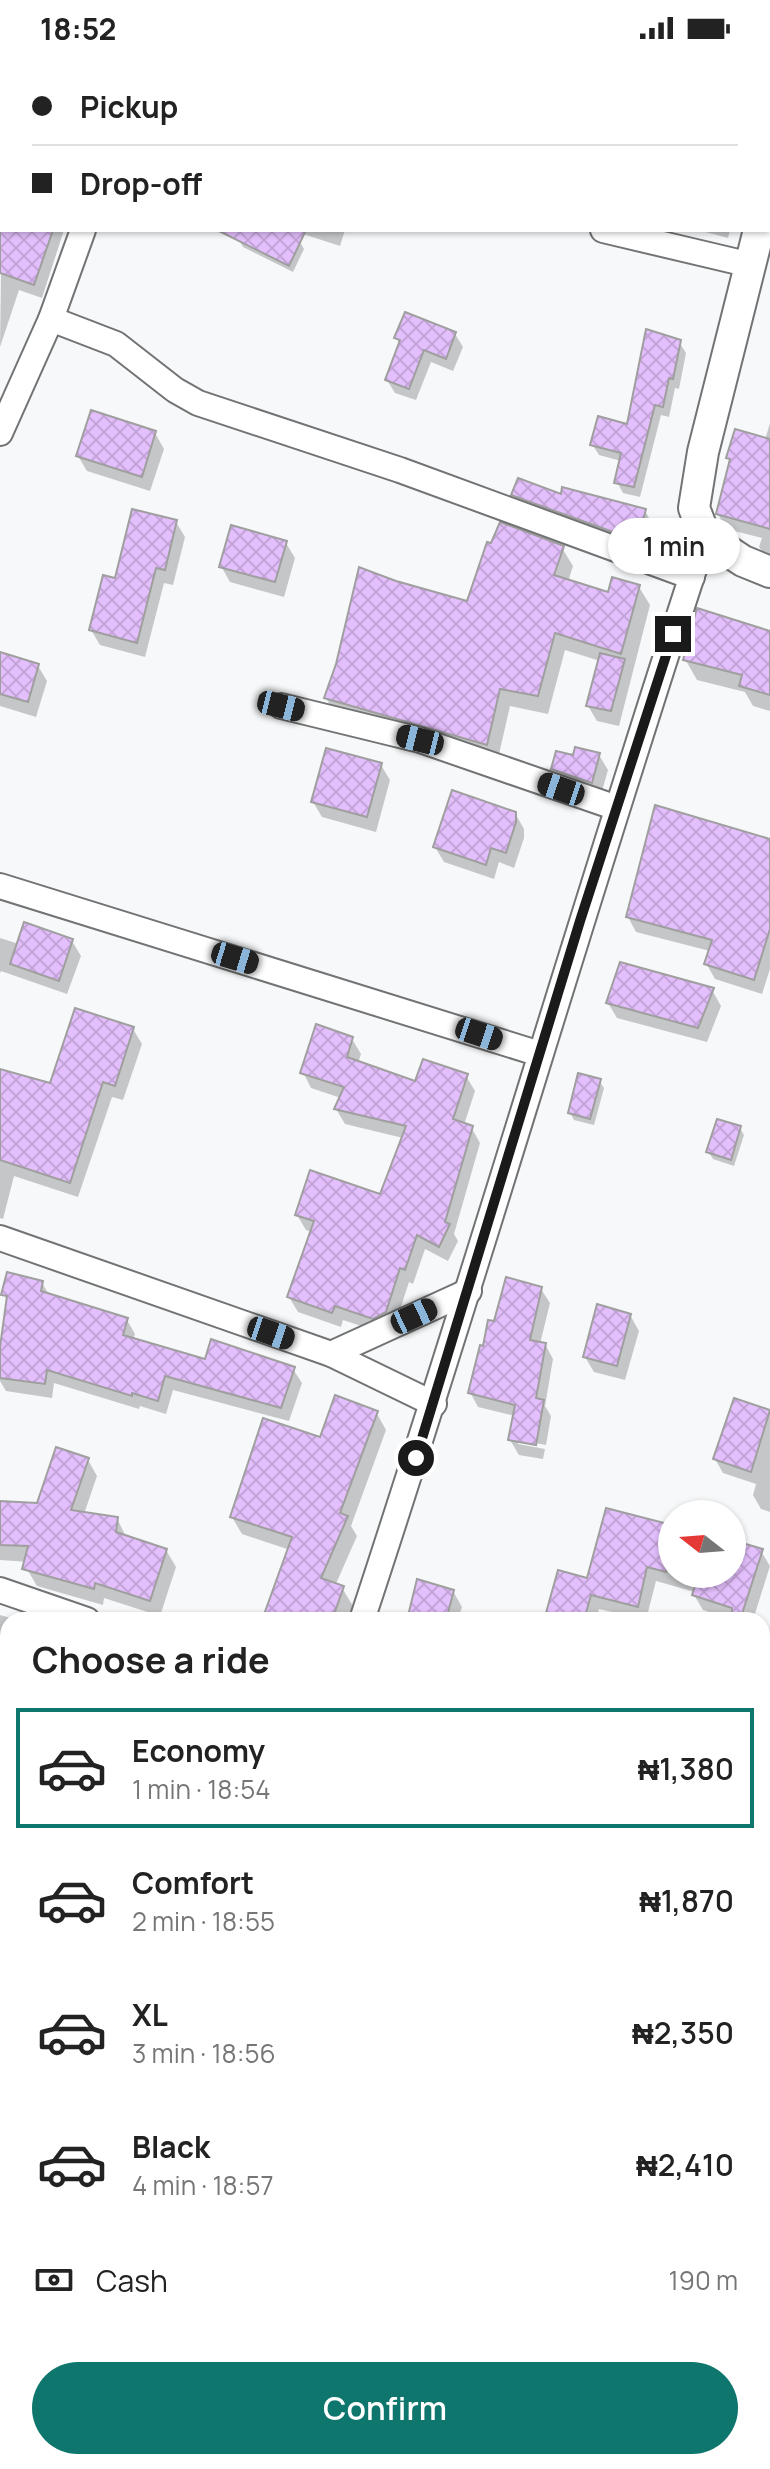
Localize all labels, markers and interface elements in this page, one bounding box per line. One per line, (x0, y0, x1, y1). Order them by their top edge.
text: 18:52 (40, 8, 116, 49)
text: Pickup (80, 86, 178, 127)
text: Drop-off (80, 163, 202, 204)
callout: 1 min (607, 518, 739, 574)
text: 1 min (643, 528, 705, 564)
route end (655, 616, 691, 652)
car (255, 689, 307, 723)
car (394, 723, 446, 757)
car (534, 770, 588, 808)
car (209, 940, 261, 976)
car (452, 1015, 506, 1053)
car (387, 1295, 441, 1337)
car (244, 1314, 298, 1352)
route start (398, 1440, 434, 1476)
north arrow (658, 1500, 746, 1588)
map controls (658, 1500, 746, 1588)
text: Choose a ride (32, 1635, 270, 1684)
text: Economy (132, 1730, 265, 1771)
icon: car (36, 1732, 108, 1804)
text: ₦1,380 (638, 1748, 734, 1789)
text: 1 min · 18:54 (132, 1771, 271, 1807)
text: Comfort (132, 1862, 254, 1903)
icon: car (36, 1864, 108, 1936)
text: ₦1,870 (639, 1880, 734, 1921)
text: 2 min · 18:55 (132, 1903, 275, 1939)
text: XL (132, 1994, 168, 2035)
icon: car (36, 1996, 108, 2068)
text: ₦2,350 (632, 2012, 734, 2053)
text: 3 min · 18:56 (132, 2035, 276, 2071)
text: Black (132, 2126, 210, 2167)
icon: car (36, 2128, 108, 2200)
text: ₦2,410 (636, 2144, 734, 2185)
text: 4 min · 18:57 (132, 2167, 273, 2203)
icon: cash (32, 2258, 76, 2302)
text: Cash (96, 2260, 168, 2301)
text: 190 m (669, 2262, 738, 2298)
button: Confirm (32, 2362, 738, 2454)

